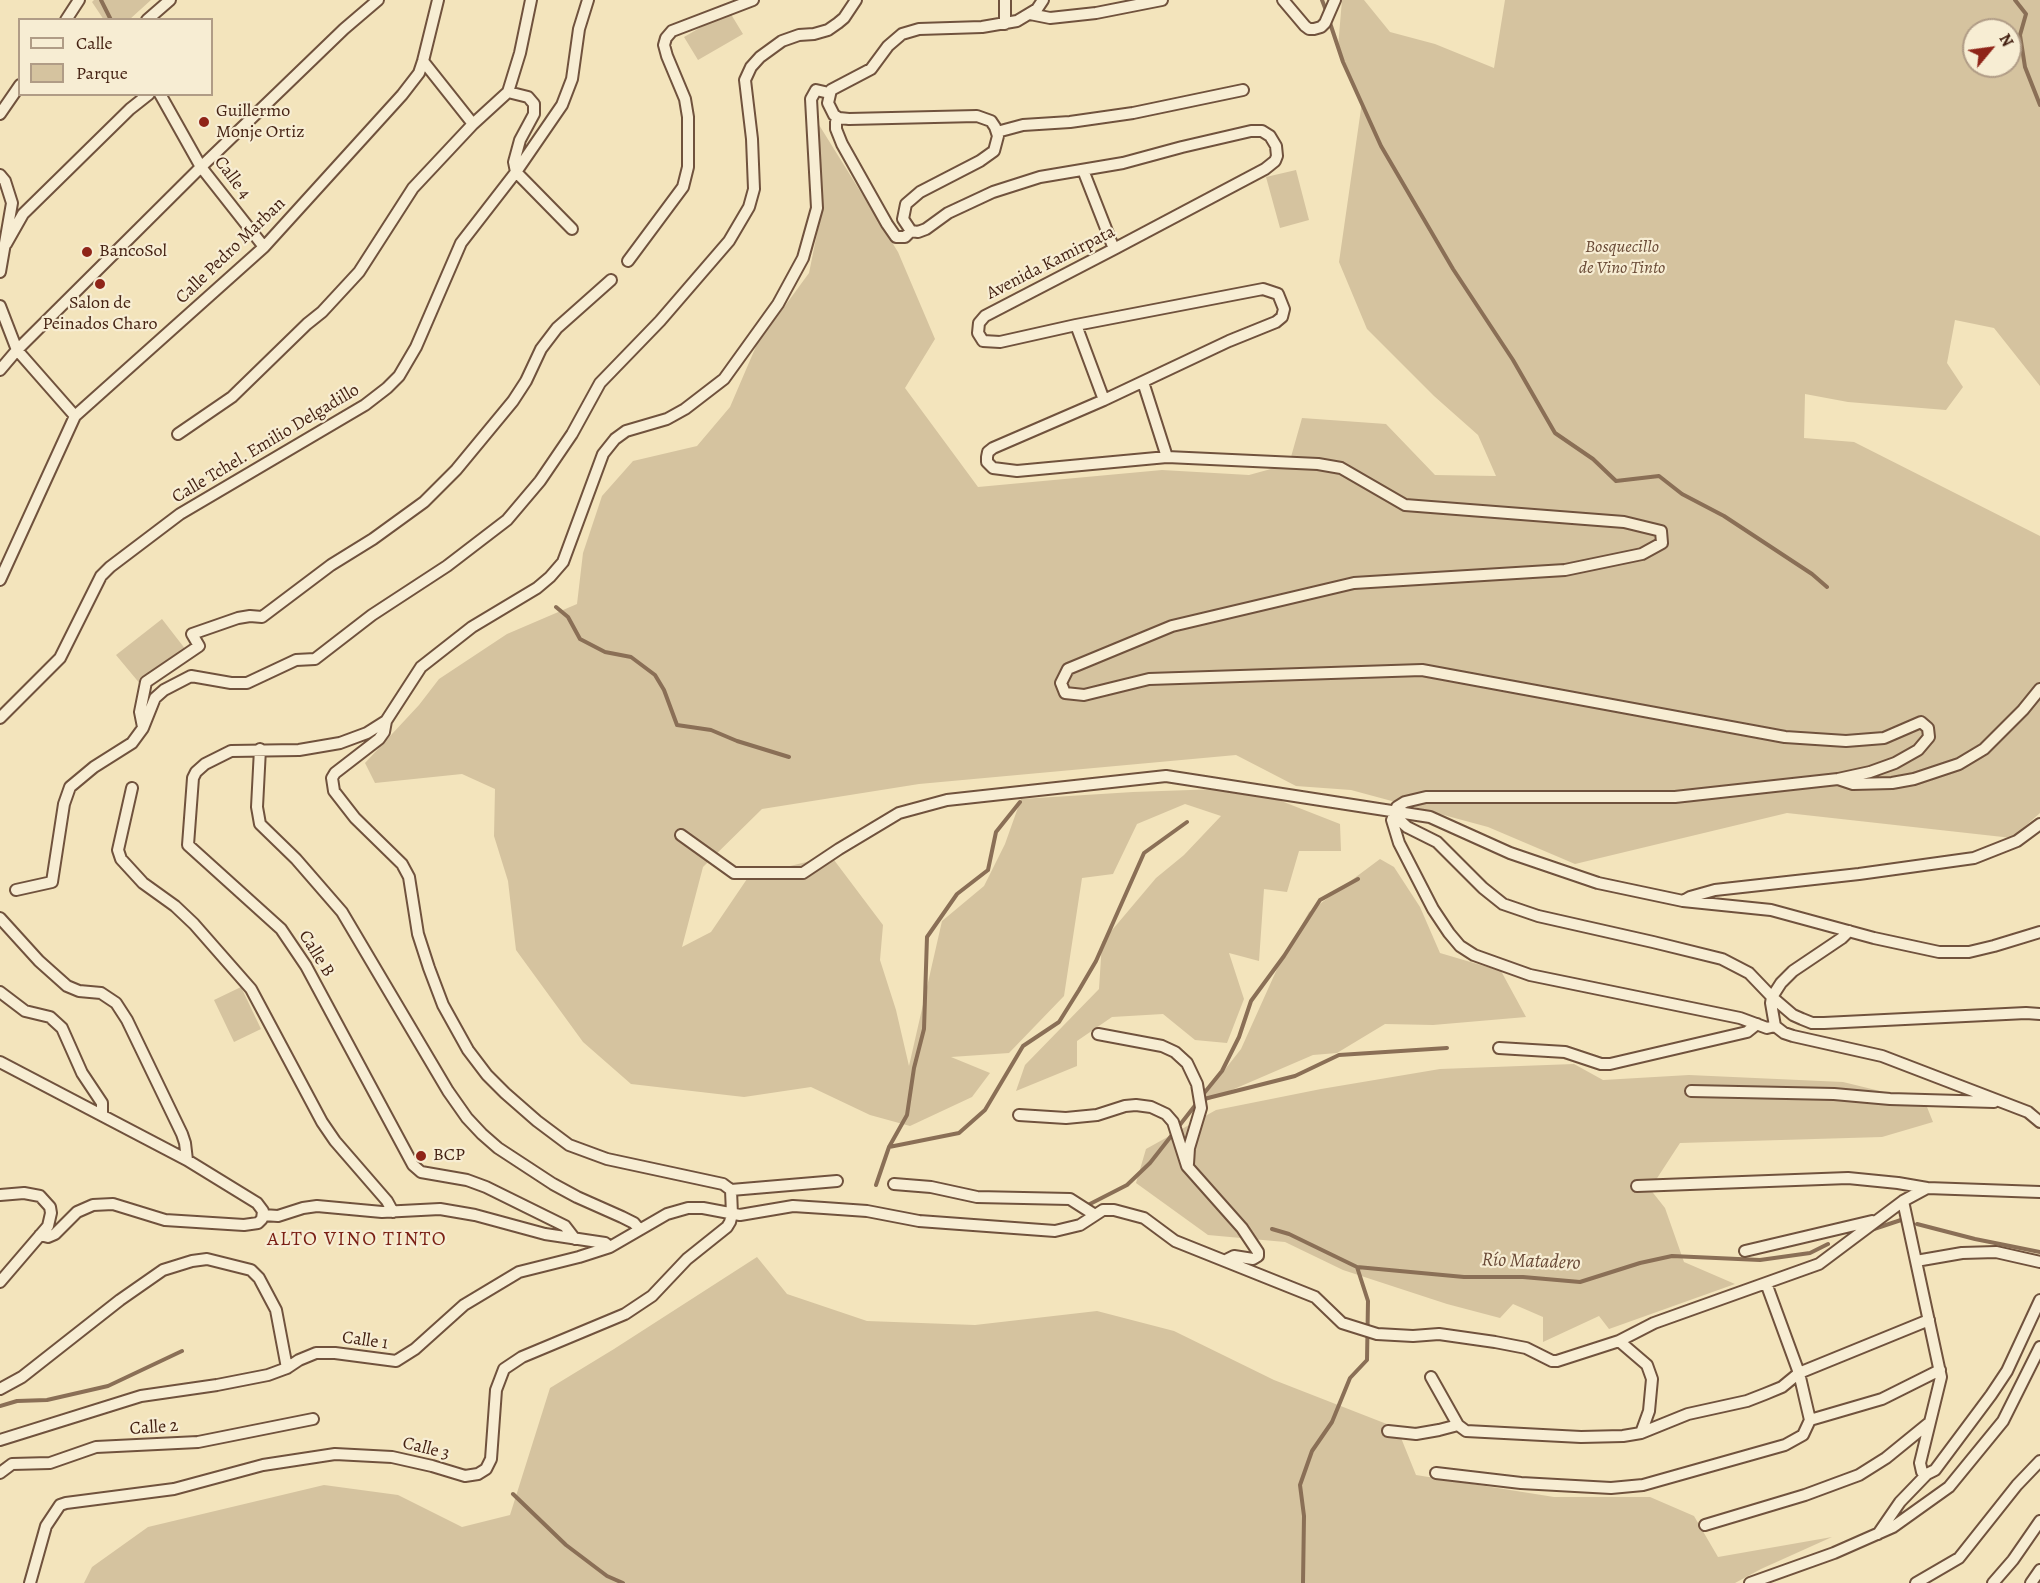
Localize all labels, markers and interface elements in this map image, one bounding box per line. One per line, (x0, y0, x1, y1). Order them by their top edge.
legend (18, 18, 213, 96)
north arrow (1962, 18, 2022, 78)
text: N (1994, 30, 2018, 51)
text: Calle (76, 31, 113, 55)
text: Parque (76, 61, 128, 85)
place label: Guillermo Monje Ortiz (216, 101, 304, 144)
marker: Guillermo Monje Ortiz (197, 115, 211, 129)
street label: Calle 4 (209, 152, 255, 204)
street label: Calle Pedro Marban (172, 193, 290, 309)
street label: Avenida Kamirpata (983, 221, 1119, 305)
park label: Bosquecillo de Vino Tinto (1579, 237, 1665, 280)
place label: BancoSol (99, 241, 167, 263)
marker: BancoSol (80, 245, 94, 259)
marker: Salon de Peinados Charo (93, 277, 107, 291)
place label: Salon de Peinados Charo (43, 293, 157, 336)
street label: Calle Tchel. Emilio Delgadillo (169, 380, 363, 508)
street label: Calle B (293, 927, 339, 981)
place label: BCP (433, 1145, 465, 1167)
marker: BCP (414, 1149, 428, 1163)
district label: ALTO VINO TINTO (267, 1228, 447, 1252)
water label: Río Matadero (1481, 1248, 1581, 1276)
street label: Calle 1 (341, 1327, 389, 1355)
street label: Calle 2 (129, 1416, 179, 1440)
street label: Calle 3 (400, 1433, 452, 1465)

